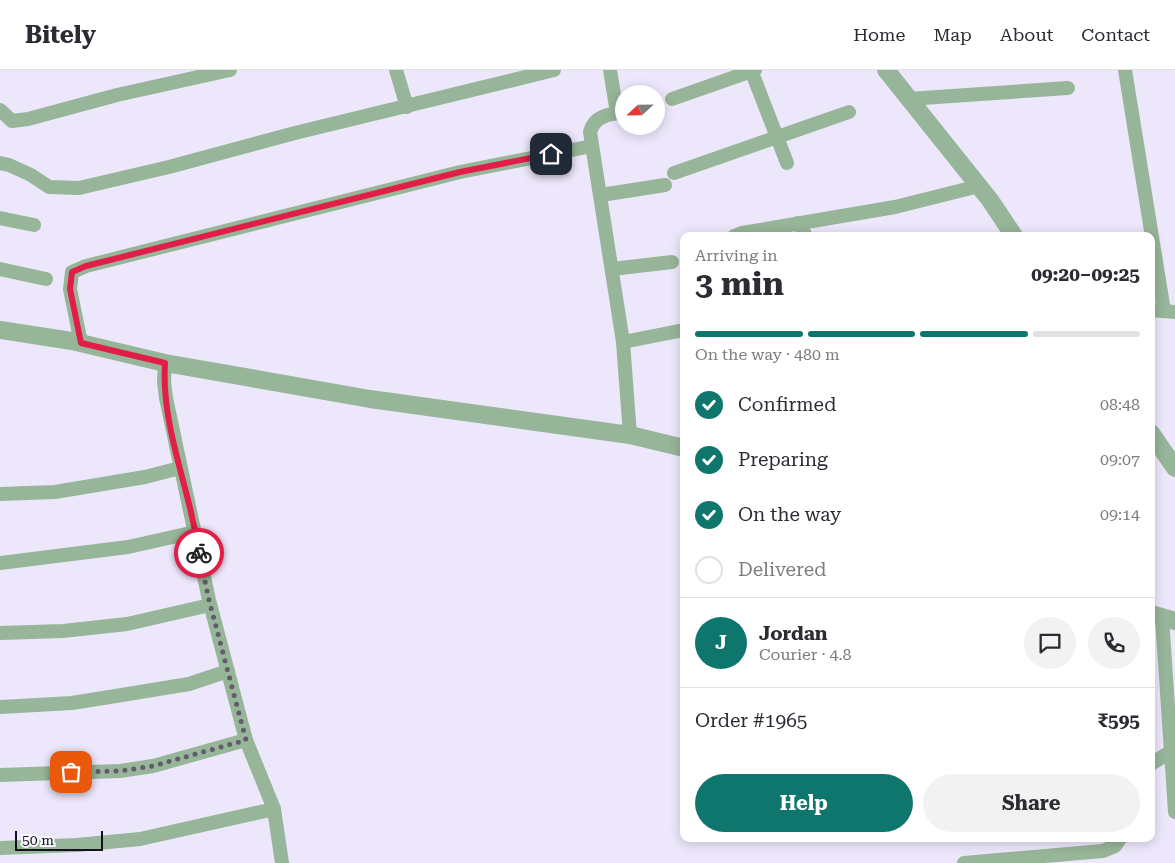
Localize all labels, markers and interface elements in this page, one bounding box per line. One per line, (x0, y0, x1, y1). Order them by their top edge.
text: Bitely (25, 21, 96, 49)
text: Home (853, 24, 905, 45)
text: Map (933, 24, 972, 45)
text: About (1000, 24, 1053, 45)
text: Contact (1081, 24, 1150, 45)
north arrow (615, 85, 665, 135)
map controls (615, 85, 665, 135)
pin (530, 133, 572, 175)
icon: home (537, 140, 565, 168)
text: Arriving in (695, 246, 778, 265)
text: 09:20–09:25 (1031, 263, 1140, 286)
text: 3 min (695, 265, 784, 303)
text: On the way · 480 m (695, 345, 840, 364)
icon: check (695, 391, 723, 419)
text: Confirmed (738, 393, 836, 416)
text: 08:48 (1100, 395, 1140, 414)
icon: check (695, 446, 723, 474)
text: Preparing (738, 448, 828, 471)
text: 09:07 (1100, 450, 1140, 469)
icon: check (695, 501, 723, 529)
text: On the way (738, 503, 841, 526)
text: 09:14 (1100, 505, 1140, 524)
courier (174, 528, 224, 578)
icon: bike (185, 539, 213, 567)
text: Delivered (738, 558, 826, 581)
button: chat (1024, 617, 1076, 669)
button: phone (1088, 617, 1140, 669)
text: Jordan (759, 622, 828, 645)
text: J (715, 631, 727, 654)
text: Courier · 4.8 (759, 645, 852, 664)
text: Order #1965 (695, 709, 807, 732)
text: ₹595 (1097, 709, 1140, 732)
pin (50, 751, 92, 793)
icon: bag (57, 758, 85, 786)
button: Help (695, 774, 913, 832)
button: Share (923, 774, 1140, 832)
scale bar (15, 828, 102, 851)
text: 50 m (22, 832, 54, 848)

